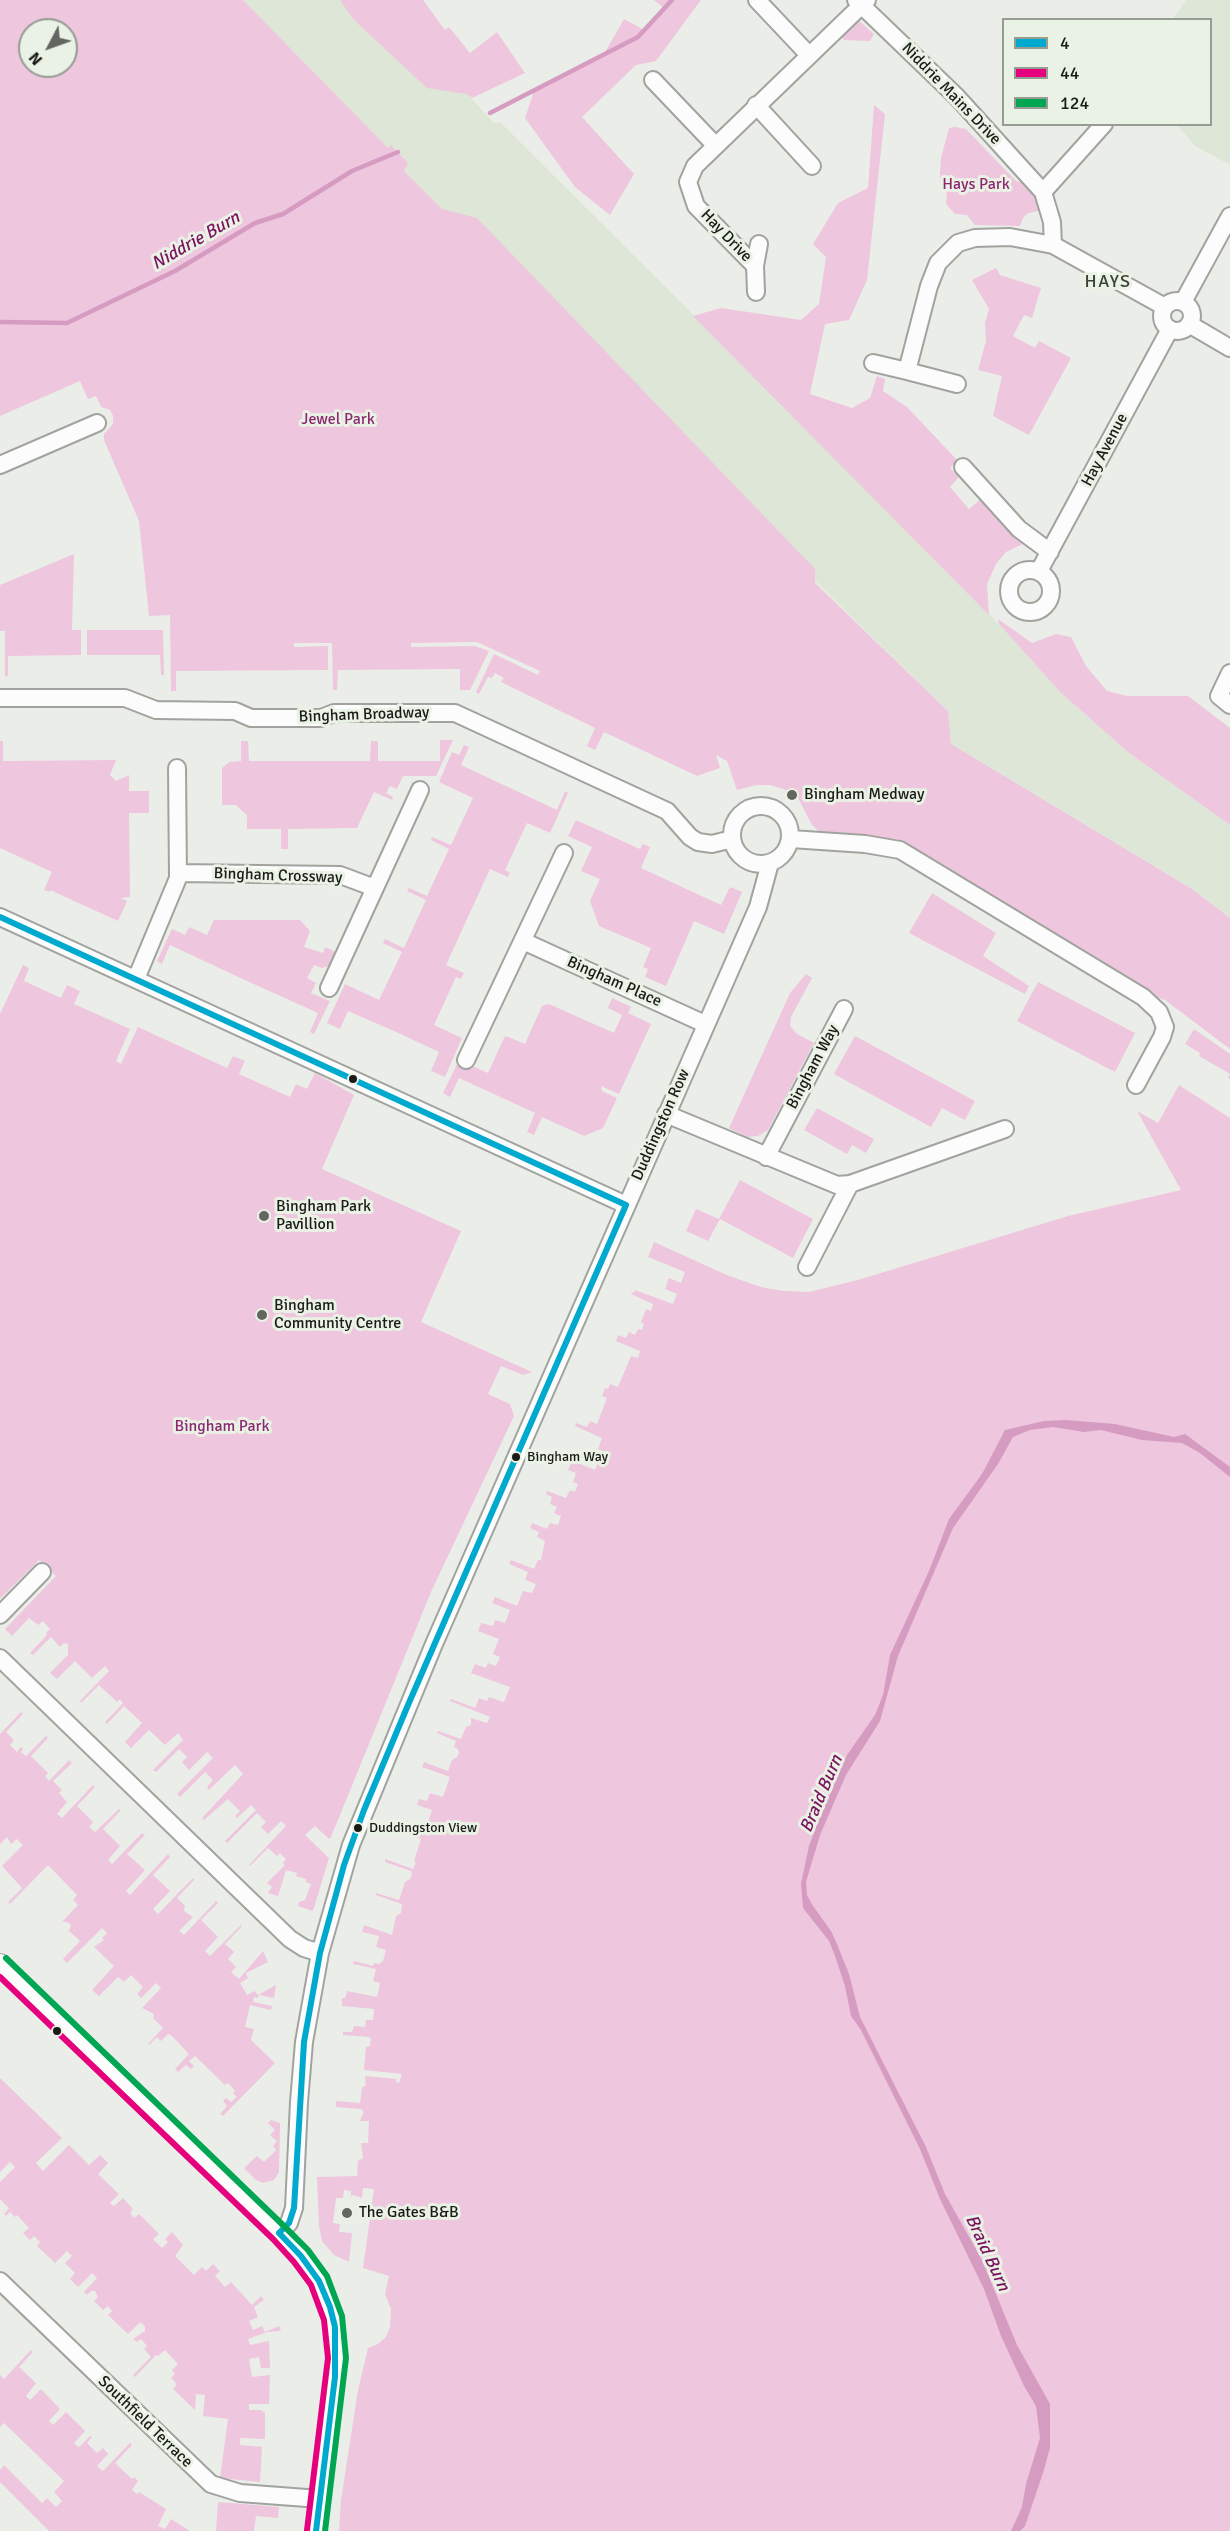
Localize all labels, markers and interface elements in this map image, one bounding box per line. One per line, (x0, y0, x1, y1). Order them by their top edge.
north arrow (18, 18, 78, 78)
legend (1002, 18, 1212, 126)
text: 4 (1060, 32, 1070, 54)
street label: Niddrie Mains Drive (897, 39, 1005, 149)
text: N (25, 48, 47, 69)
text: 44 (1060, 62, 1079, 84)
text: 124 (1060, 92, 1089, 114)
park label: Hays Park (942, 175, 1010, 195)
street label: Hay Drive (696, 206, 756, 266)
water label: Niddrie Burn (148, 207, 244, 275)
district label: HAYS (1085, 271, 1131, 293)
park label: Jewel Park (301, 410, 375, 430)
street label: Hay Avenue (1078, 410, 1132, 490)
street label: Bingham Broadway (298, 703, 430, 727)
place label: Bingham Medway (804, 785, 924, 805)
marker: Bingham Medway (785, 788, 799, 802)
street label: Bingham Crossway (213, 864, 343, 888)
street label: Bingham Place (564, 953, 664, 1011)
street label: Bingham Way (783, 1022, 843, 1112)
street label: Duddingston Row (628, 1066, 694, 1184)
unlabelled marker (347, 1073, 359, 1085)
place label: Bingham Park Pavillion (276, 1197, 371, 1235)
marker: Bingham Park Pavillion (257, 1209, 271, 1223)
place label: Bingham Community Centre (274, 1296, 401, 1334)
marker: Bingham Community Centre (255, 1308, 269, 1322)
park label: Bingham Park (174, 1417, 270, 1437)
place label: Bingham Way (527, 1449, 608, 1465)
marker: Bingham Way (510, 1451, 522, 1463)
water label: Braid Burn (796, 1752, 848, 1836)
place label: Duddingston View (369, 1820, 477, 1836)
marker: Duddingston View (352, 1822, 364, 1834)
unlabelled marker (51, 2025, 63, 2037)
place label: The Gates B&B (359, 2203, 459, 2223)
marker: The Gates B&B (340, 2206, 354, 2220)
water label: Braid Burn (960, 2211, 1014, 2295)
street label: Southfield Terrace (94, 2372, 196, 2472)

